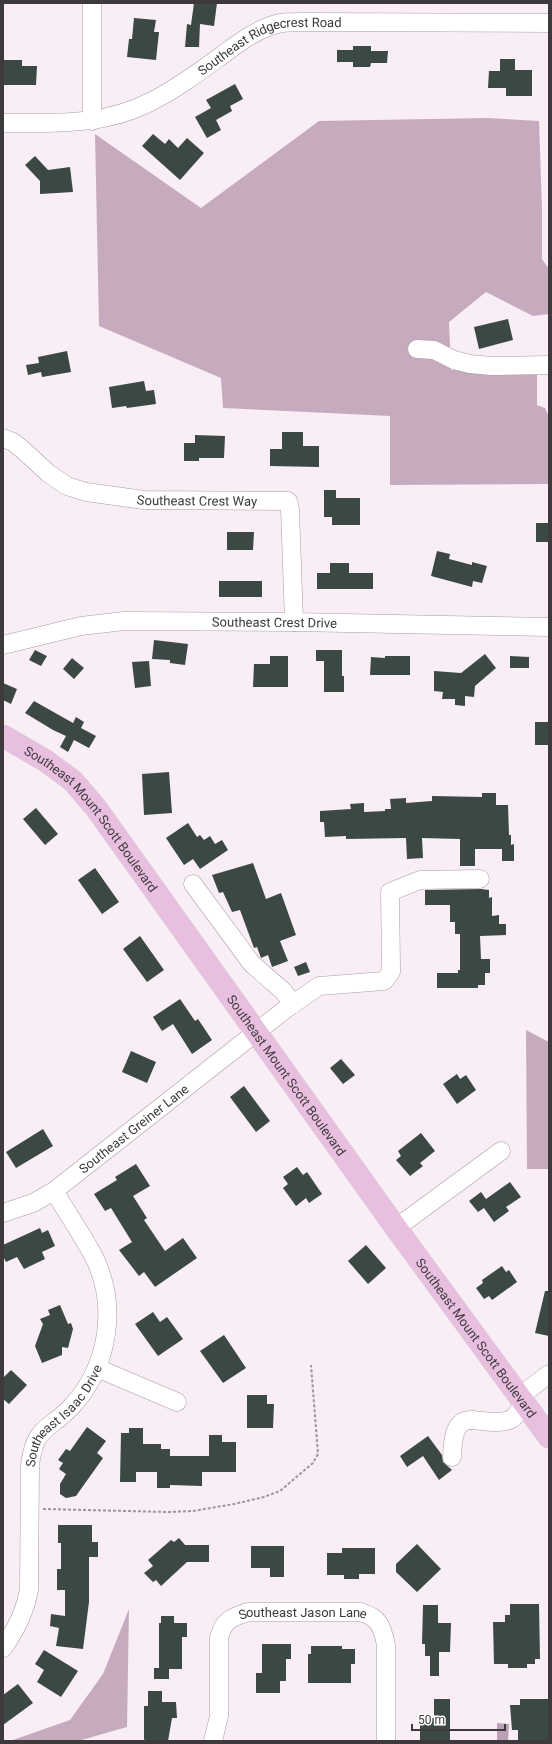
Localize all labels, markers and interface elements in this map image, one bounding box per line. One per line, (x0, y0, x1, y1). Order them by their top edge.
street label: Southeast Ridgecrest Road (195, 15, 342, 78)
street label: Southeast Crest Way (136, 492, 257, 509)
street label: Southeast Crest Drive (212, 615, 337, 631)
street label: Southeast Mount Scott Boulevard (21, 743, 160, 895)
street label: Southeast Mount Scott Boulevard (224, 992, 349, 1159)
street label: Southeast Greiner Lane (76, 1081, 192, 1177)
street label: Southeast Mount Scott Boulevard (413, 1255, 539, 1421)
street label: Southeast Isaac Drive (23, 1362, 105, 1468)
street label: Southeast Jason Lane (236, 1605, 369, 1623)
scale bar (412, 1706, 505, 1732)
text: 50 m (418, 1713, 445, 1727)

